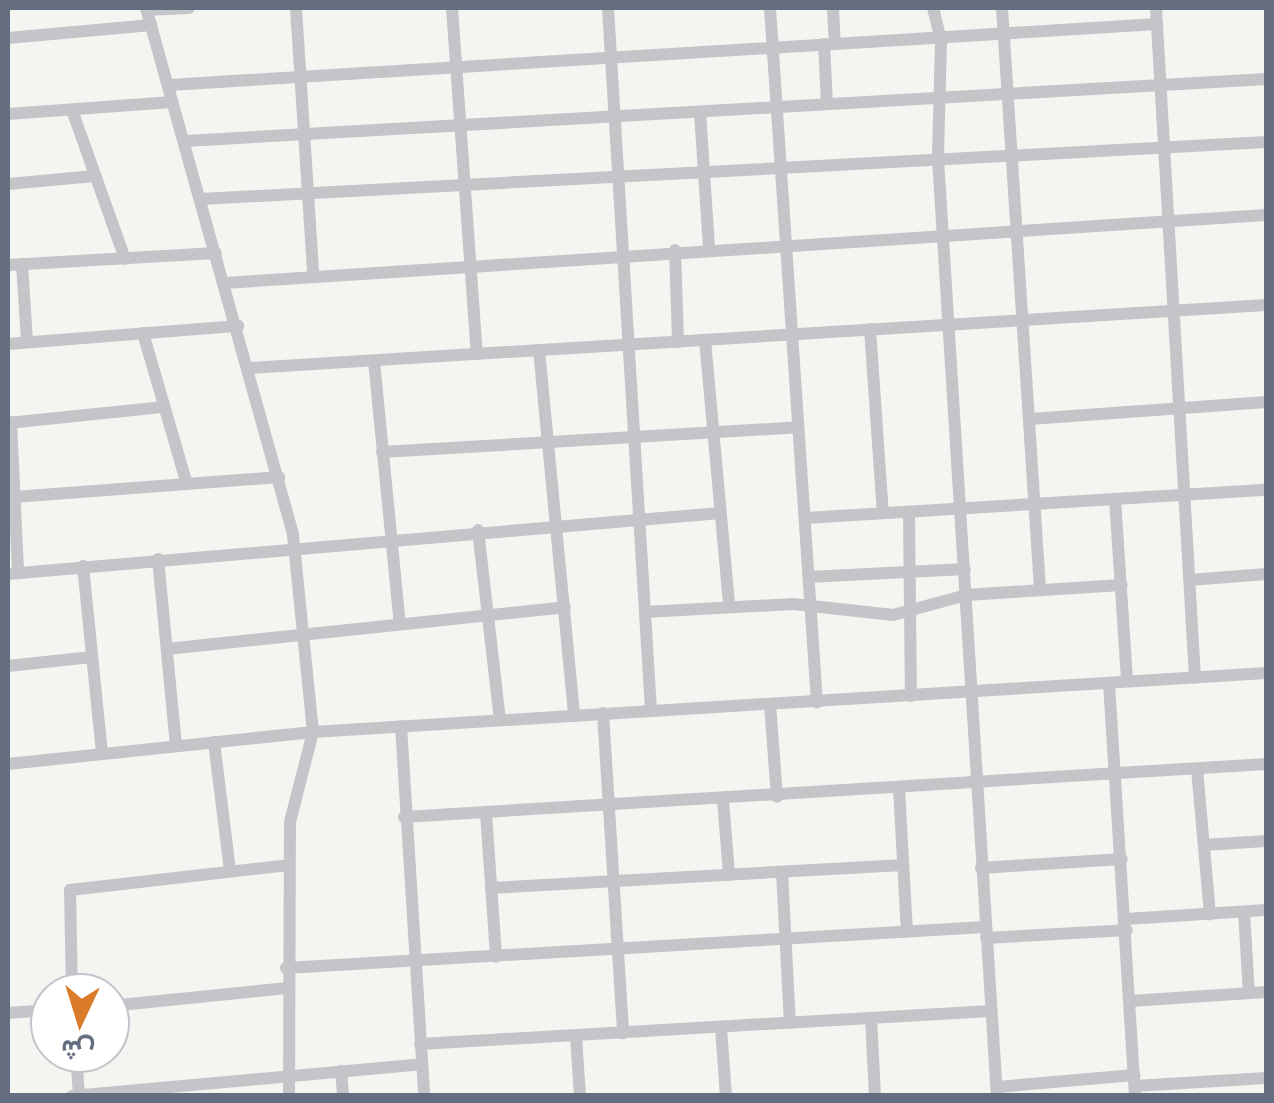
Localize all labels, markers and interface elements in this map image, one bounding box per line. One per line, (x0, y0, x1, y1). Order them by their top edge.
north arrow (30, 973, 130, 1073)
text: ش (60, 1032, 96, 1070)

